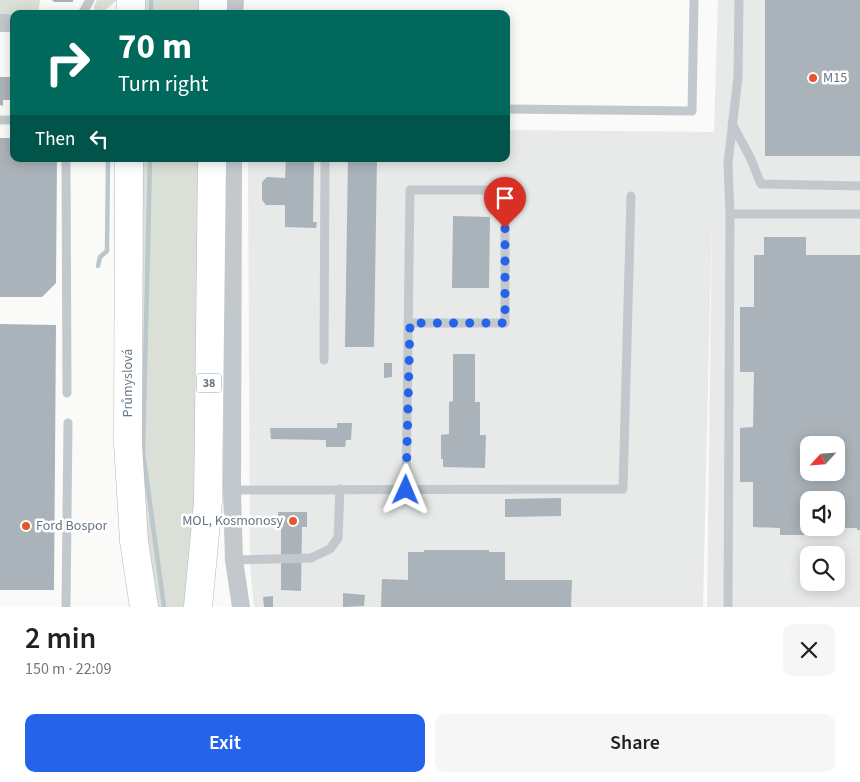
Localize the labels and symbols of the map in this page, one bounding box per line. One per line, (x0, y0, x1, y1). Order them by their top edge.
place label: M15 (823, 68, 847, 88)
marker: M15 (807, 72, 819, 84)
pin (484, 177, 526, 228)
street label: Průmyslová (118, 349, 138, 417)
road number: 38 (196, 373, 222, 392)
north arrow (800, 436, 845, 481)
position arrow (379, 463, 431, 515)
place label: MOL, Kosmonosy (182, 511, 283, 531)
marker: MOL, Kosmonosy (287, 515, 299, 527)
place label: Ford Bospor (36, 516, 108, 536)
marker: Ford Bospor (20, 520, 32, 532)

